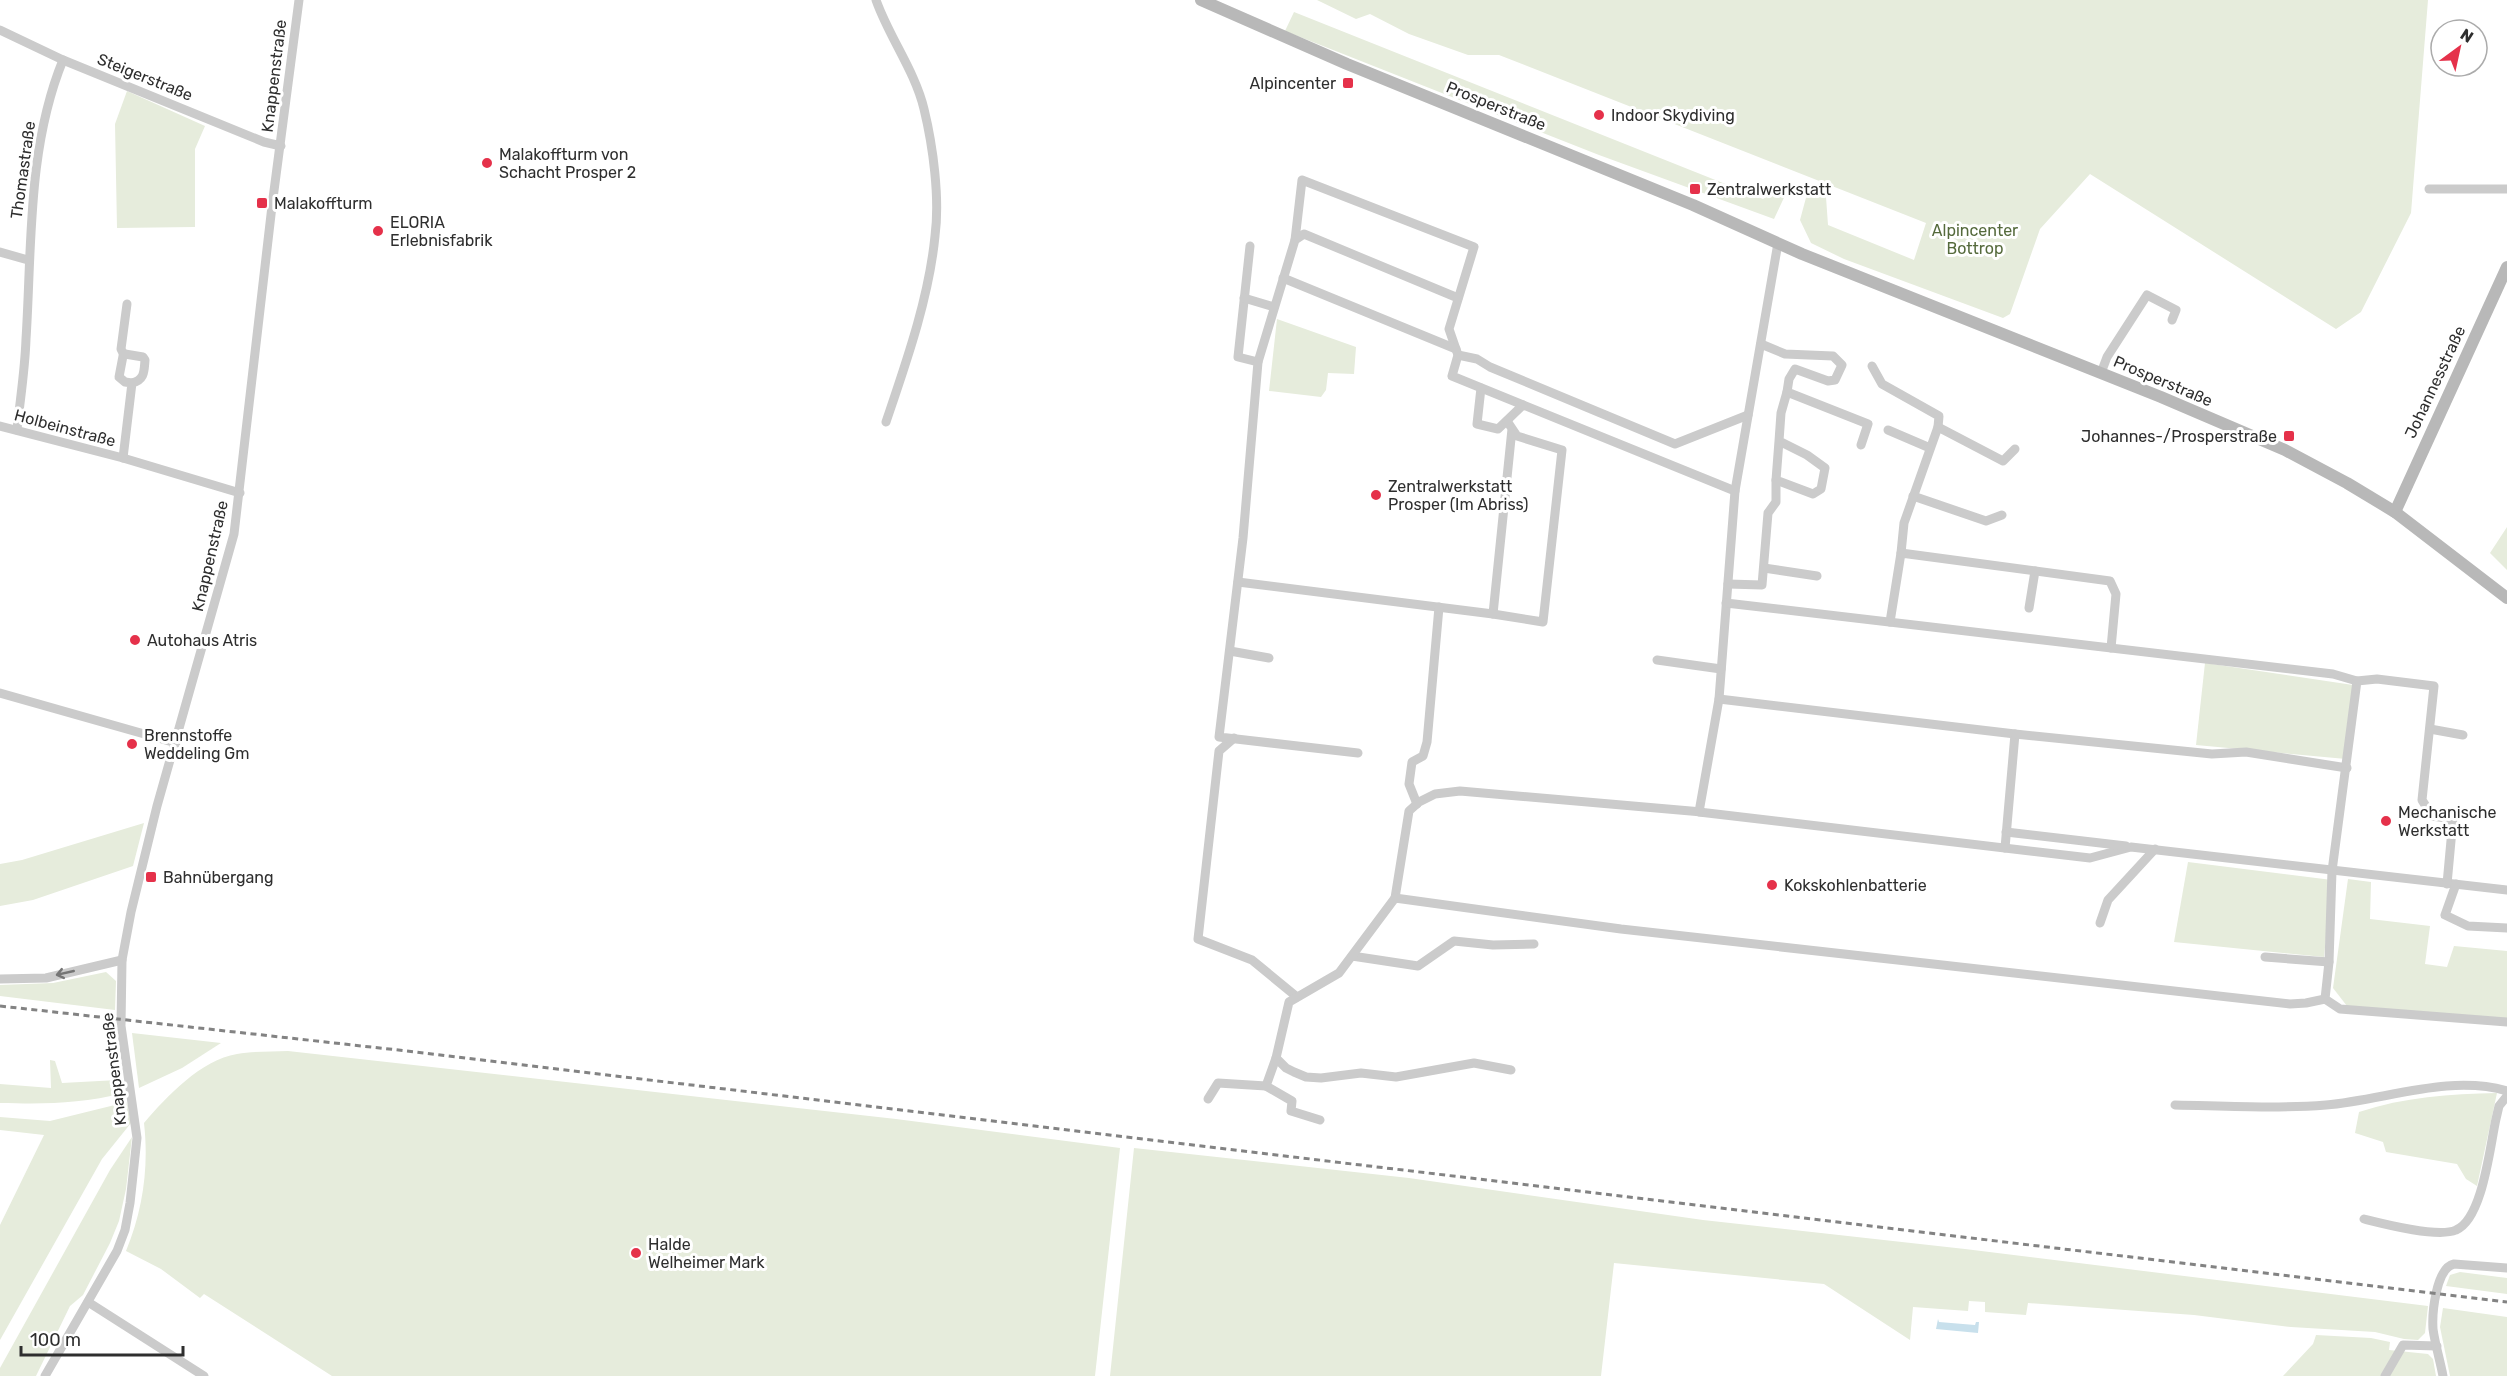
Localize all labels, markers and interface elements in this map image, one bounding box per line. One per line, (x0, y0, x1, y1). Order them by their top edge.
north arrow (2429, 18, 2489, 78)
street label: Knappenstraße (258, 19, 290, 133)
text: N (2457, 25, 2477, 47)
street label: Steigerstraße (95, 49, 196, 105)
place label: Alpincenter (1250, 74, 1336, 93)
marker: Alpincenter (1341, 76, 1355, 90)
street label: Prosperstraße (1443, 77, 1549, 135)
place label: Indoor Skydiving (1611, 106, 1735, 125)
marker: Indoor Skydiving (1592, 108, 1606, 122)
street label: Thomastraße (7, 120, 39, 220)
place label: Malakoffturm von Schacht Prosper 2 (499, 145, 636, 182)
marker: Malakoffturm von Schacht Prosper 2 (480, 156, 494, 170)
place label: Zentralwerkstatt (1707, 180, 1831, 199)
marker: Zentralwerkstatt (1688, 182, 1702, 196)
place label: Malakoffturm (274, 194, 372, 213)
marker: Malakoffturm (255, 196, 269, 210)
place label: ELORIA Erlebnisfabrik (390, 213, 493, 250)
park label: Alpincenter Bottrop (1932, 221, 2018, 258)
marker: ELORIA Erlebnisfabrik (371, 224, 385, 238)
street label: Johannesstraße (2401, 323, 2469, 441)
street label: Prosperstraße (2111, 352, 2215, 410)
street label: Holbeinstraße (12, 405, 118, 451)
place label: Johannes-/Prosperstraße (2081, 427, 2277, 446)
marker: Johannes-/Prosperstraße (2282, 429, 2296, 443)
place label: Zentralwerkstatt Prosper (Im Abriss) (1388, 477, 1528, 514)
marker: Zentralwerkstatt Prosper (Im Abriss) (1369, 488, 1383, 502)
street label: Knappenstraße (188, 499, 232, 613)
place label: Autohaus Atris (147, 631, 257, 650)
marker: Autohaus Atris (128, 633, 142, 647)
place label: Brennstoffe Weddeling Gm (144, 726, 250, 763)
marker: Brennstoffe Weddeling Gm (125, 737, 139, 751)
place label: Mechanische Werkstatt (2398, 803, 2496, 840)
marker: Mechanische Werkstatt (2379, 814, 2393, 828)
place label: Bahnübergang (163, 868, 274, 887)
marker: Bahnübergang (144, 870, 158, 884)
place label: Kokskohlenbatterie (1784, 876, 1927, 895)
marker: Kokskohlenbatterie (1765, 878, 1779, 892)
one-way arrow (56, 968, 75, 980)
street label: Knappenstraße (98, 1012, 130, 1126)
place label: Halde Welheimer Mark (648, 1235, 765, 1272)
marker: Halde Welheimer Mark (629, 1246, 643, 1260)
scale bar (21, 1319, 183, 1357)
text: 100 m (30, 1329, 81, 1351)

